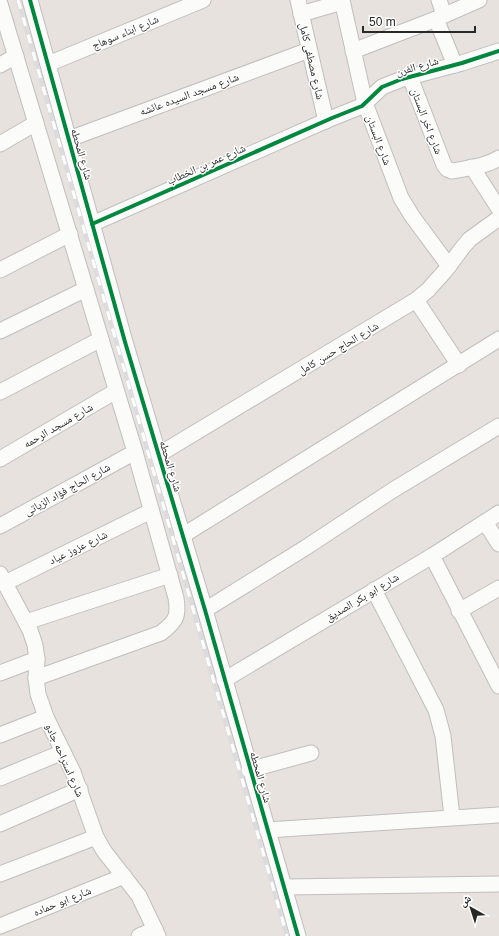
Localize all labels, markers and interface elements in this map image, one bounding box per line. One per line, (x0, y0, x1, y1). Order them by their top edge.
scale bar (363, 8, 475, 34)
street label: شارع ابناء سوهاج (90, 13, 161, 52)
text: 50 m (369, 15, 396, 29)
street label: شارع مصطفى كامل (296, 22, 327, 101)
street label: شارع الفرن (394, 54, 440, 79)
street label: شارع مسجد السيده عائشه (138, 70, 240, 118)
street label: شارع اخر البستان (408, 86, 445, 156)
street label: شارع البستان (363, 113, 394, 167)
street label: شارع المحطه (68, 127, 95, 181)
street label: شارع عمر بن الخطاب (165, 141, 247, 188)
street label: شارع الحاج حسن كامل (296, 319, 381, 378)
street label: شارع مسجد الرحمه (21, 400, 95, 451)
street label: شارع المحطه (157, 439, 184, 493)
street label: شارع الحاج فؤاد الزياتى (22, 460, 113, 518)
street label: شارع عزوز عياد (47, 528, 110, 567)
street label: شارع ابو بكر الصديق (323, 570, 401, 624)
street label: شارع استراحه جادو (42, 721, 87, 799)
street label: شارع المحطه (247, 750, 274, 804)
street label: شارع ابو حماده (31, 884, 93, 919)
north arrow (451, 888, 491, 928)
text: ش (456, 892, 475, 910)

